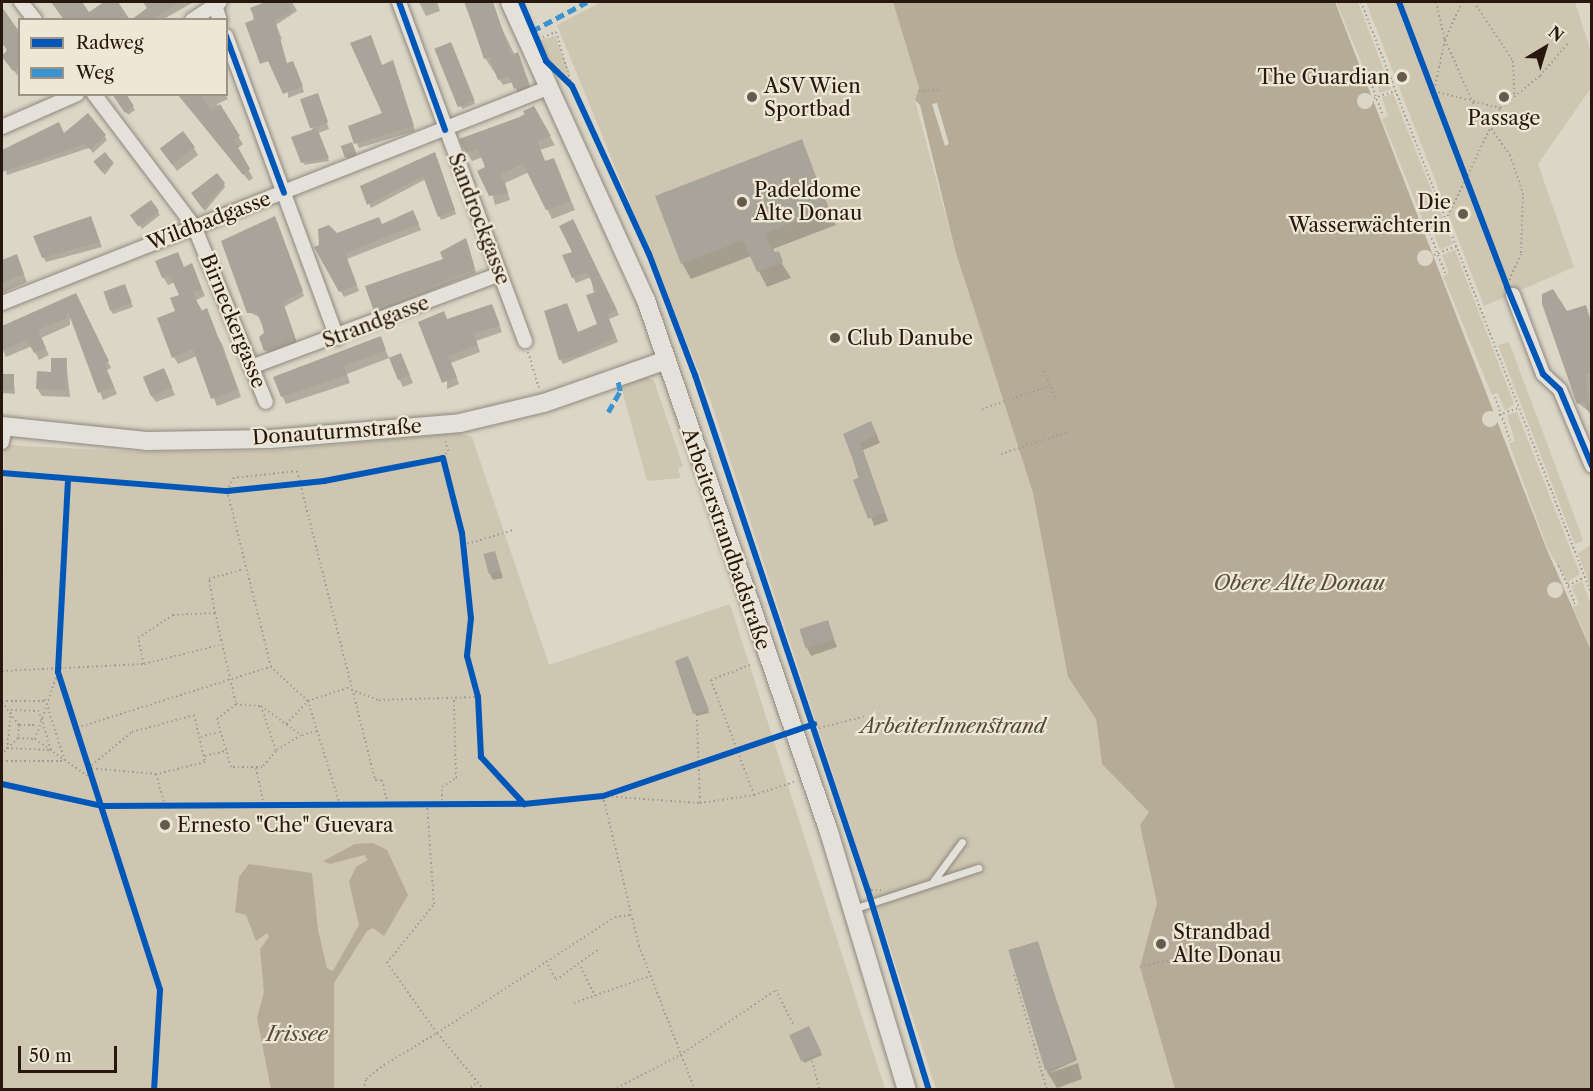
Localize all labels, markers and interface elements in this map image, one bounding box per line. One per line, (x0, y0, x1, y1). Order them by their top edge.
legend (18, 18, 228, 96)
north arrow (1515, 18, 1575, 78)
text: N (1544, 22, 1568, 46)
text: Radweg (76, 32, 143, 54)
text: Weg (76, 62, 114, 84)
place label: The Guardian (1257, 65, 1390, 89)
marker: The Guardian (1395, 70, 1409, 84)
place label: ASV Wien Sportbad (764, 74, 862, 121)
marker: ASV Wien Sportbad (745, 90, 759, 104)
marker: Passage (1497, 90, 1511, 104)
place label: Passage (1467, 106, 1541, 130)
street label: Sandrockgasse (443, 150, 515, 288)
place label: Padeldome Alte Donau (754, 178, 862, 225)
street label: Wildbadgasse (144, 186, 274, 256)
place label: Die Wasserwächterin (1288, 190, 1451, 237)
marker: Padeldome Alte Donau (735, 195, 749, 209)
marker: Die Wasserwächterin (1456, 207, 1470, 221)
street label: Birneckergasse (195, 250, 271, 392)
street label: Strandgasse (319, 291, 433, 353)
place label: Club Danube (847, 326, 973, 350)
marker: Club Danube (828, 331, 842, 345)
street label: Donauturmstraße (251, 414, 423, 450)
street label: Arbeiterstrandbadstraße (677, 425, 775, 653)
water label: Obere Alte Donau (1213, 570, 1385, 596)
park label: ArbeiterInnenstrand (860, 714, 1046, 738)
place label: Ernesto "Che" Guevara (177, 813, 394, 837)
marker: Ernesto "Che" Guevara (158, 818, 172, 832)
place label: Strandbad Alte Donau (1173, 921, 1281, 968)
marker: Strandbad Alte Donau (1154, 937, 1168, 951)
water label: Irissee (266, 1021, 328, 1047)
scale bar (21, 1034, 120, 1072)
text: 50 m (29, 1045, 72, 1067)

